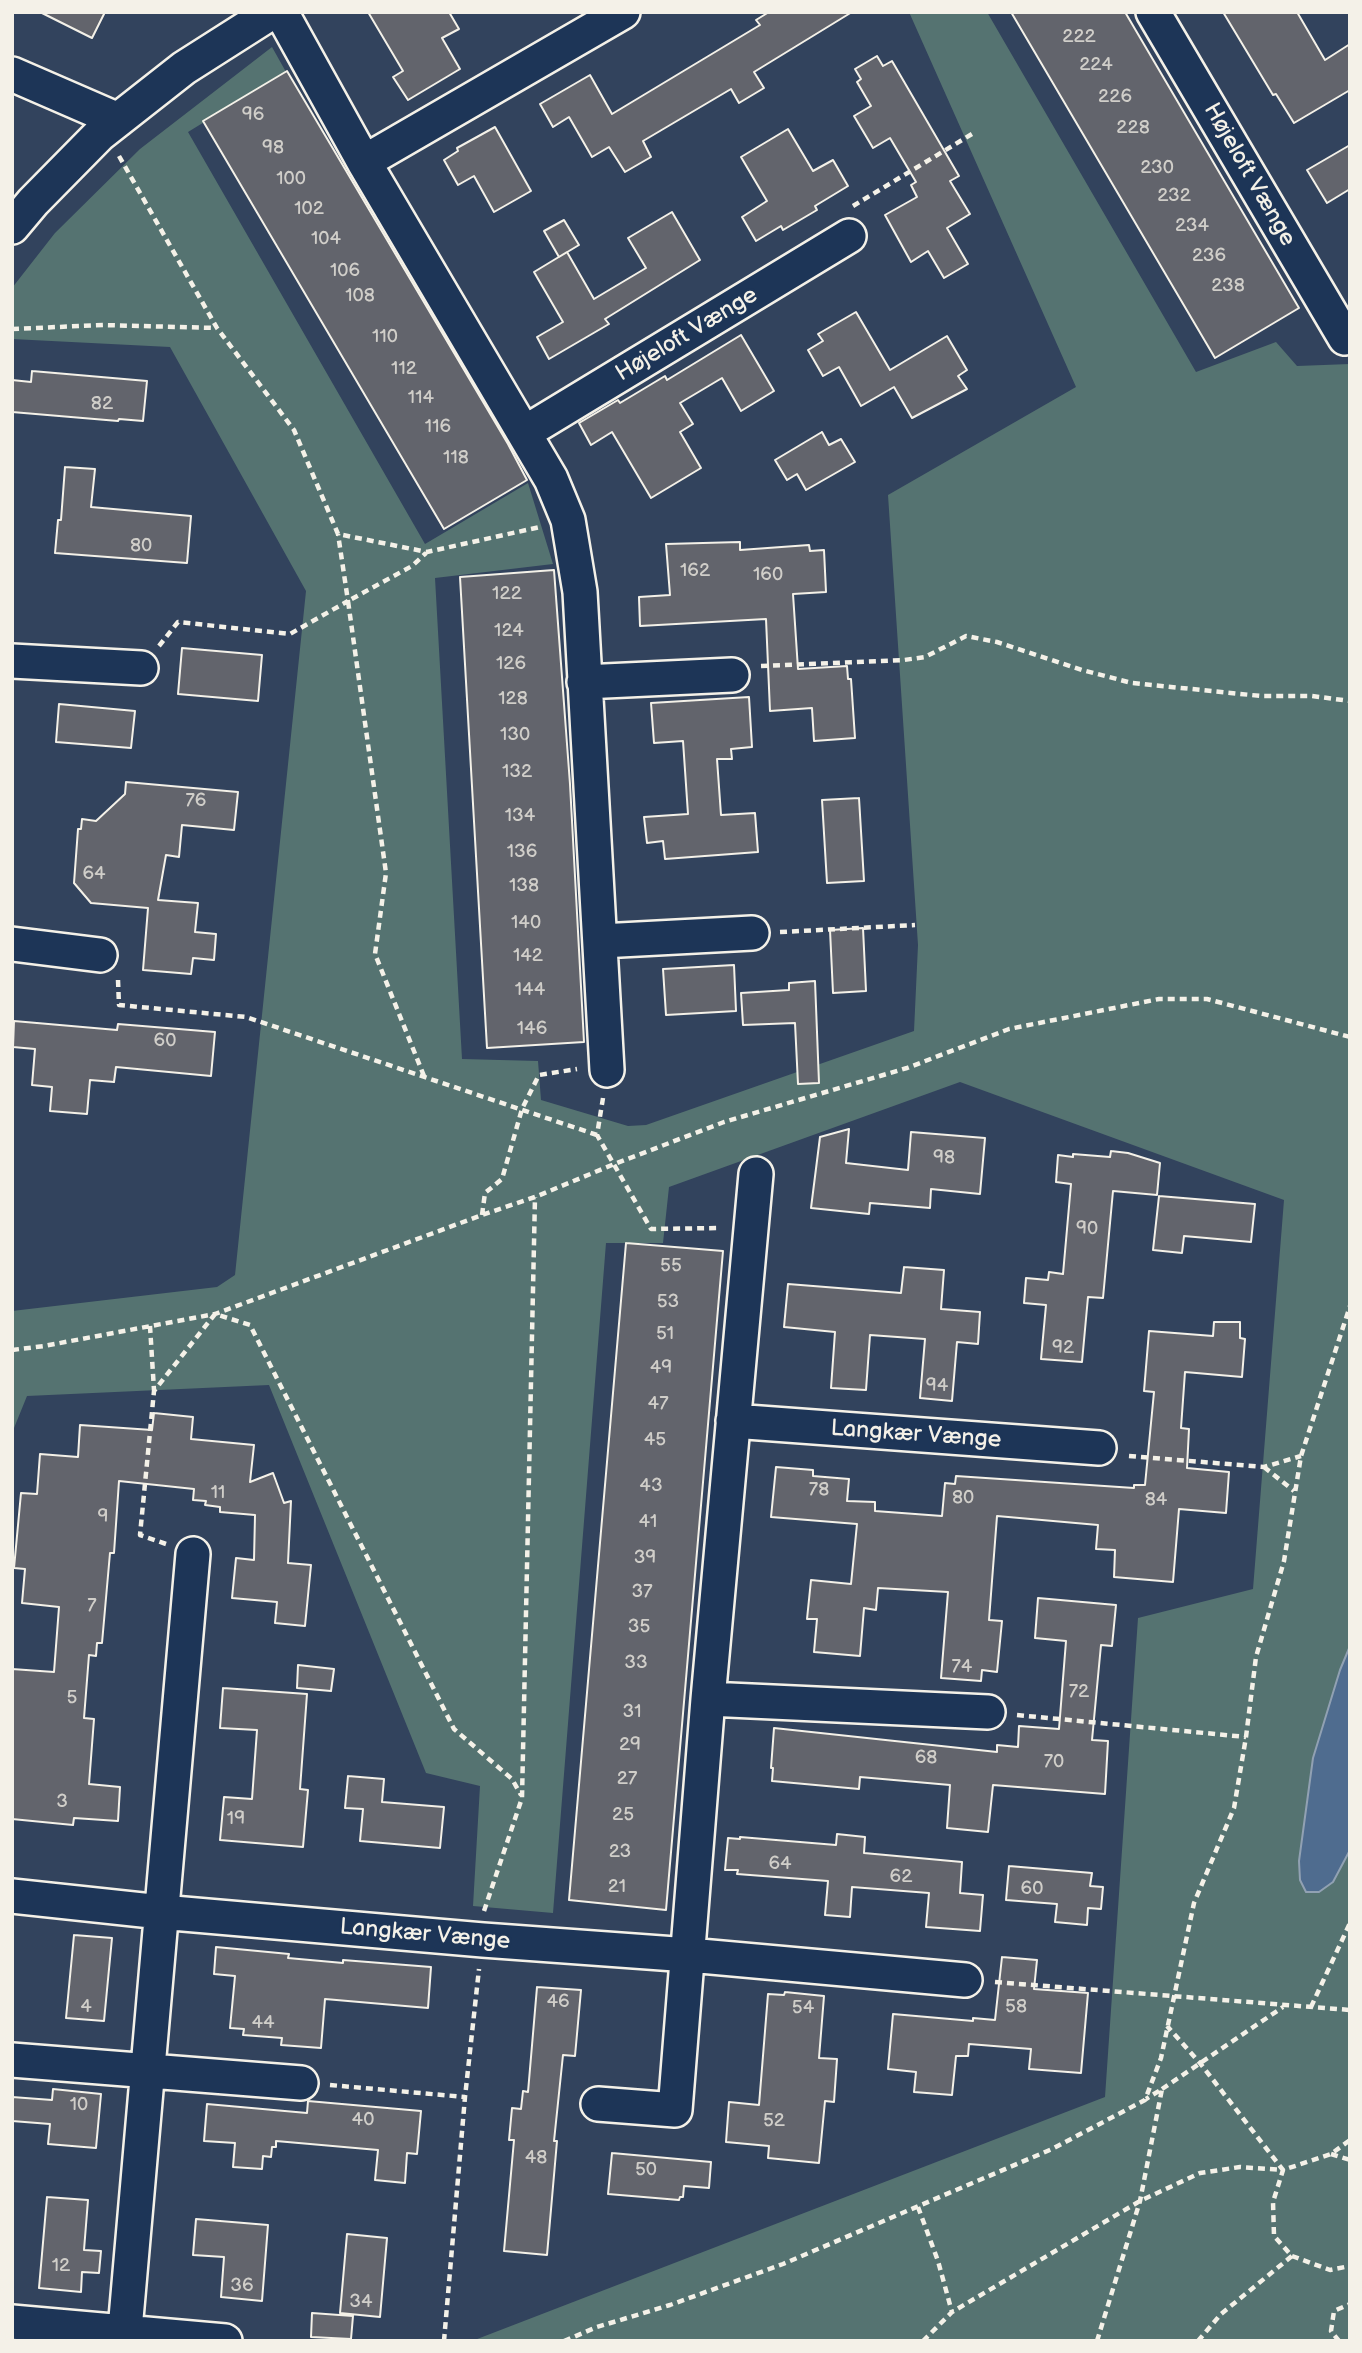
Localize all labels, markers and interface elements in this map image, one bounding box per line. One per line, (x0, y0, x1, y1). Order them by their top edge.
house number: 222 (1062, 26, 1096, 48)
house number: 224 (1079, 54, 1113, 76)
house number: 226 (1098, 86, 1132, 108)
street label: Højeloft Vænge (1197, 99, 1301, 251)
house number: 96 (242, 104, 264, 126)
house number: 228 (1116, 117, 1150, 139)
house number: 98 (262, 137, 284, 159)
house number: 230 (1140, 157, 1174, 179)
house number: 100 (276, 168, 306, 190)
house number: 232 (1157, 185, 1191, 207)
house number: 102 (294, 198, 324, 220)
house number: 234 (1175, 215, 1209, 237)
house number: 104 (311, 228, 341, 250)
house number: 236 (1192, 245, 1226, 267)
house number: 106 (330, 260, 360, 282)
house number: 238 (1211, 275, 1245, 297)
street label: Højeloft Vænge (611, 282, 763, 388)
house number: 108 (345, 285, 375, 307)
house number: 110 (372, 326, 398, 348)
house number: 112 (391, 358, 417, 380)
house number: 114 (408, 387, 434, 409)
house number: 82 (91, 393, 113, 415)
house number: 116 (425, 416, 451, 438)
house number: 118 (443, 447, 469, 469)
house number: 80 (130, 535, 152, 557)
house number: 162 (680, 560, 710, 582)
house number: 160 (753, 564, 783, 586)
house number: 122 (492, 583, 522, 605)
house number: 124 (494, 620, 524, 642)
house number: 126 (496, 653, 526, 675)
house number: 128 (498, 688, 528, 710)
house number: 130 (500, 724, 530, 746)
house number: 132 (502, 761, 532, 783)
house number: 76 (186, 790, 206, 812)
house number: 134 (505, 805, 535, 827)
house number: 136 (507, 841, 537, 863)
house number: 64 (82, 863, 106, 885)
house number: 138 (509, 875, 539, 897)
house number: 140 (511, 912, 541, 934)
house number: 142 (513, 945, 543, 967)
house number: 144 (515, 979, 545, 1001)
house number: 146 (517, 1018, 547, 1040)
house number: 60 (154, 1030, 176, 1052)
house number: 98 (933, 1147, 955, 1169)
house number: 90 (1076, 1218, 1098, 1240)
house number: 55 (660, 1255, 682, 1277)
house number: 53 (657, 1291, 679, 1313)
house number: 51 (656, 1323, 674, 1345)
house number: 92 (1052, 1337, 1074, 1359)
house number: 49 (650, 1357, 672, 1379)
house number: 94 (926, 1375, 948, 1397)
house number: 47 (648, 1393, 668, 1415)
street label: Langkær Vænge (830, 1415, 1002, 1455)
house number: 45 (644, 1429, 666, 1451)
house number: 43 (639, 1475, 663, 1497)
house number: 78 (809, 1479, 829, 1501)
house number: 11 (211, 1482, 225, 1504)
house number: 80 (952, 1487, 974, 1509)
house number: 84 (1145, 1489, 1167, 1511)
house number: 9 (98, 1506, 108, 1528)
house number: 41 (639, 1511, 657, 1533)
house number: 39 (634, 1547, 656, 1569)
house number: 37 (631, 1581, 653, 1603)
house number: 7 (87, 1595, 97, 1617)
house number: 35 (628, 1616, 650, 1638)
house number: 33 (624, 1652, 648, 1674)
house number: 74 (952, 1656, 972, 1678)
house number: 72 (1069, 1681, 1089, 1703)
house number: 5 (67, 1687, 77, 1709)
house number: 31 (622, 1701, 642, 1723)
house number: 29 (619, 1734, 641, 1756)
house number: 68 (915, 1747, 937, 1769)
house number: 70 (1044, 1751, 1064, 1773)
house number: 27 (617, 1768, 637, 1790)
house number: 3 (56, 1791, 68, 1813)
house number: 25 (612, 1804, 634, 1826)
house number: 19 (227, 1808, 245, 1830)
house number: 23 (609, 1841, 631, 1863)
house number: 64 (768, 1853, 792, 1875)
house number: 62 (890, 1866, 912, 1888)
house number: 21 (608, 1876, 626, 1898)
house number: 60 (1021, 1878, 1043, 1900)
street label: Langkær Vænge (339, 1914, 511, 1956)
house number: 46 (546, 1991, 570, 2013)
house number: 4 (80, 1996, 92, 2018)
house number: 58 (1005, 1996, 1027, 2018)
house number: 54 (792, 1997, 814, 2019)
house number: 44 (251, 2012, 275, 2034)
house number: 10 (70, 2094, 88, 2116)
house number: 40 (352, 2109, 374, 2131)
house number: 52 (763, 2110, 785, 2132)
house number: 48 (525, 2147, 547, 2169)
house number: 50 (635, 2159, 657, 2181)
house number: 12 (52, 2255, 70, 2277)
house number: 36 (230, 2275, 254, 2297)
house number: 34 (349, 2291, 373, 2313)

